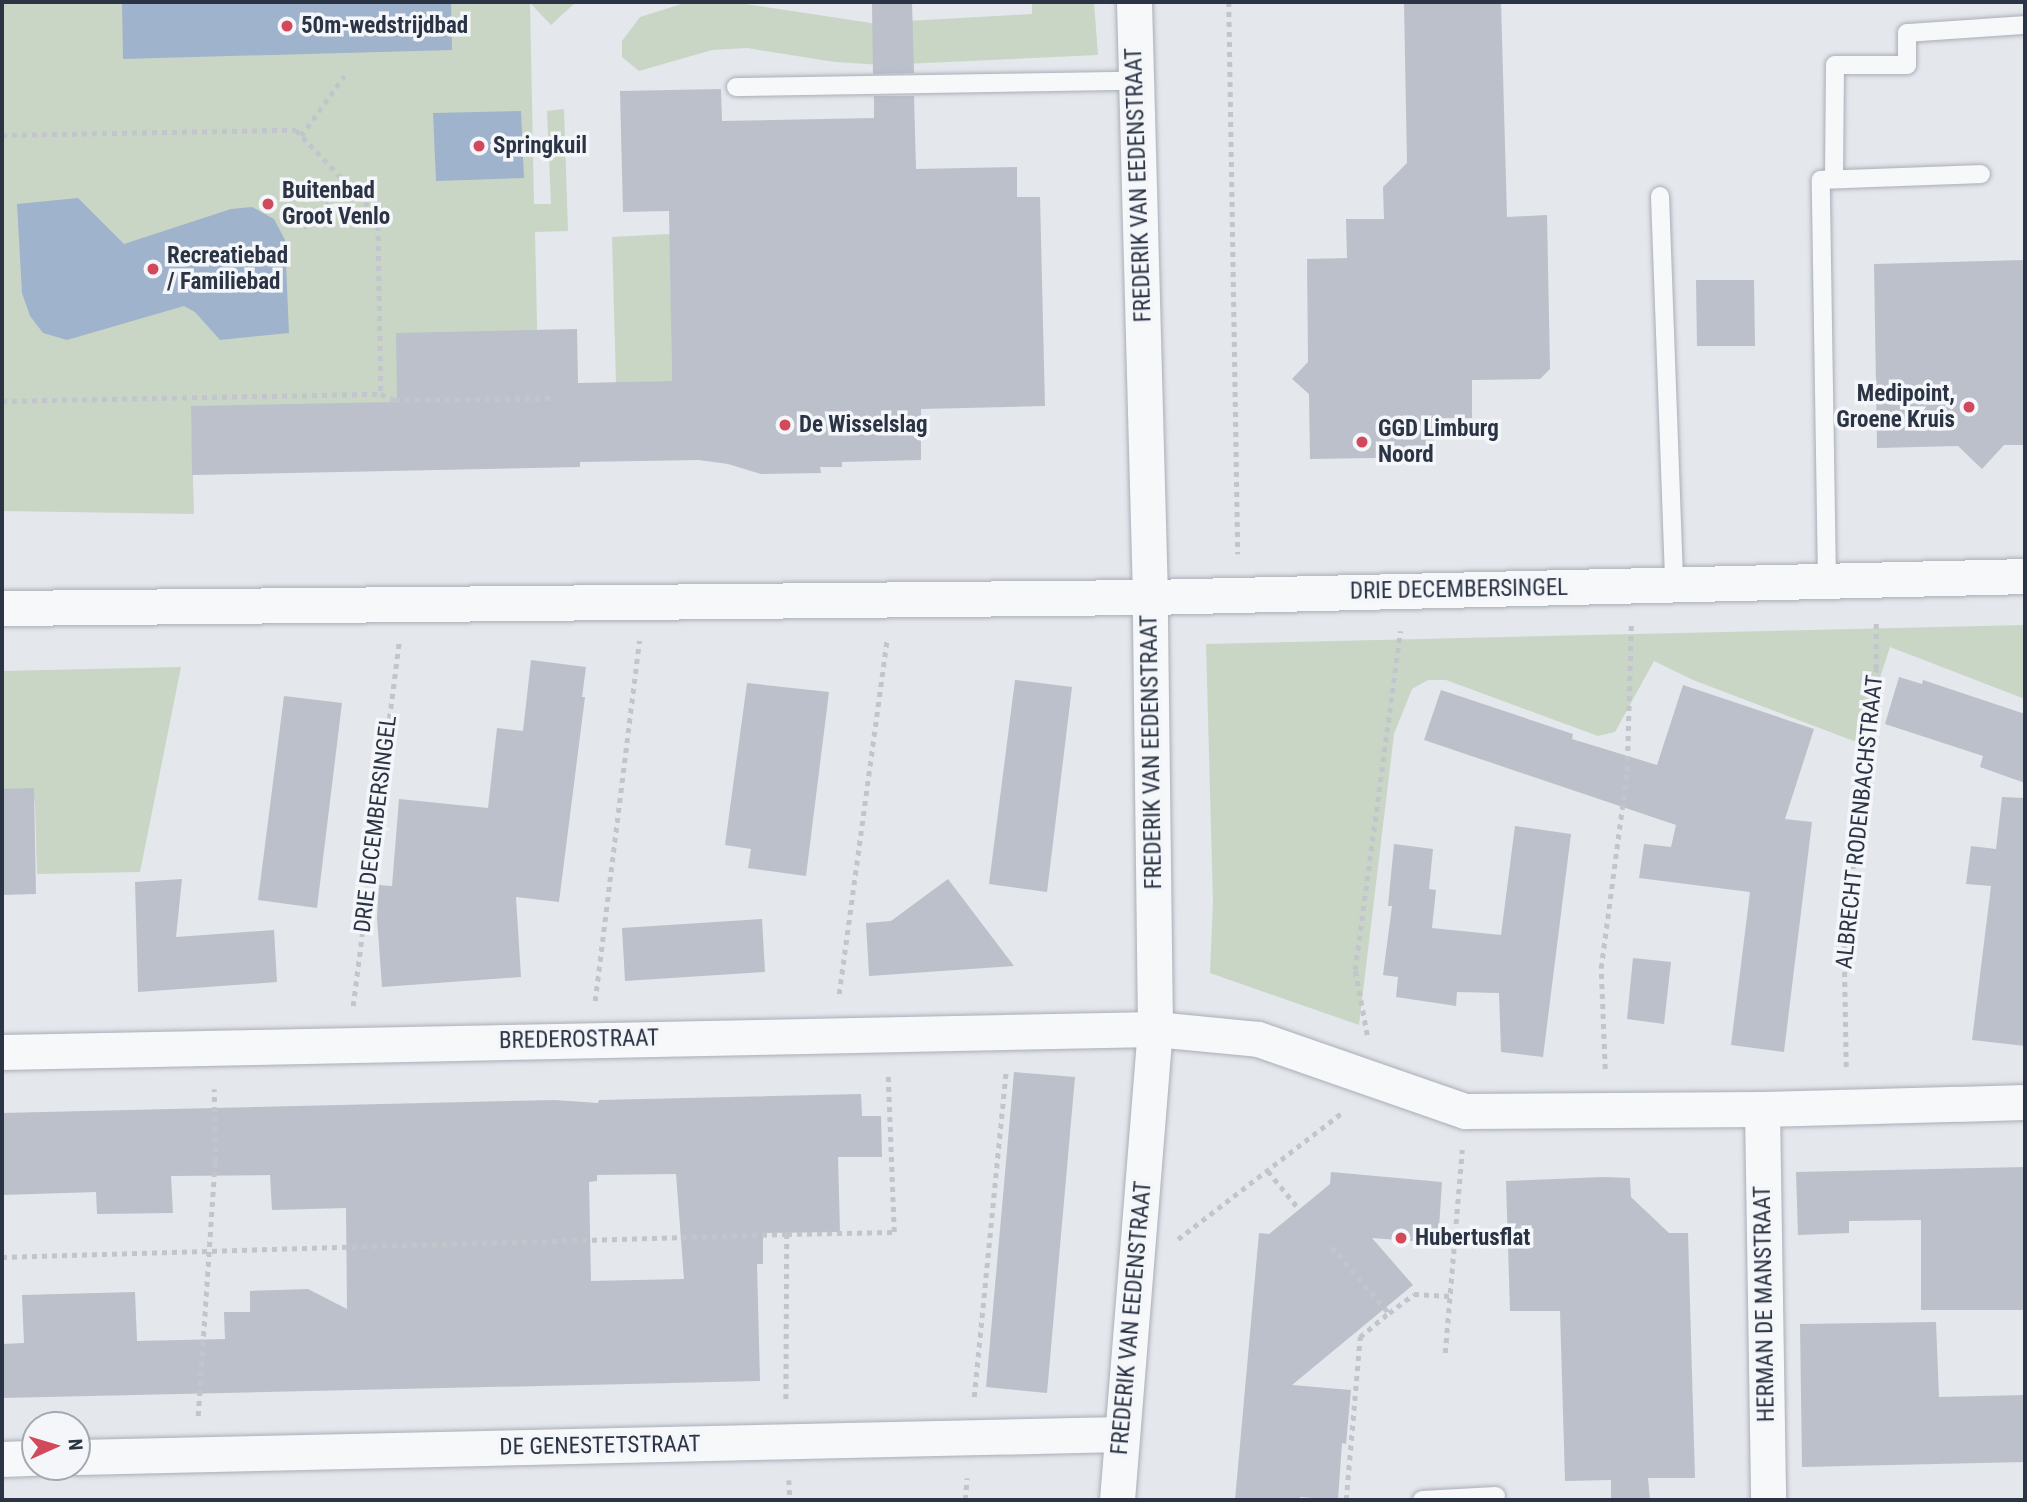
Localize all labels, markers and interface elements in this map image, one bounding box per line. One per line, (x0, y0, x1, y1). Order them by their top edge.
place label: 50m-wedstrijdbad (301, 12, 468, 40)
marker: 50m-wedstrijdbad (279, 18, 295, 34)
street label: FREDERIK VAN EEDENSTRAAT (1120, 47, 1158, 323)
place label: Springkuil (493, 132, 587, 160)
marker: Springkuil (471, 138, 487, 154)
place label: Buitenbad Groot Venlo (282, 177, 390, 231)
marker: Buitenbad Groot Venlo (260, 196, 276, 212)
place label: Recreatiebad / Familiebad (167, 242, 288, 296)
marker: Recreatiebad / Familiebad (145, 261, 161, 277)
place label: Medipoint, Groene Kruis (1836, 380, 1955, 434)
marker: Medipoint, Groene Kruis (1961, 399, 1977, 415)
place label: De Wisselslag (799, 411, 928, 439)
place label: GGD Limburg Noord (1378, 415, 1499, 469)
marker: De Wisselslag (777, 417, 793, 433)
marker: GGD Limburg Noord (1352, 432, 1372, 452)
street label: DRIE DECEMBERSINGEL (1350, 574, 1568, 606)
street label: FREDERIK VAN EEDENSTRAAT (1136, 614, 1168, 890)
street label: ALBRECHT RODENBACHSTRAAT (1831, 674, 1889, 970)
street label: DRIE DECEMBERSINGEL (349, 714, 403, 934)
street label: BREDEROSTRAAT (499, 1025, 659, 1055)
street label: FREDERIK VAN EEDENSTRAAT (1106, 1180, 1158, 1456)
street label: HERMAN DE MANSTRAAT (1749, 1186, 1781, 1422)
place label: Hubertusflat (1415, 1224, 1530, 1252)
marker: Hubertusflat (1393, 1230, 1409, 1246)
north arrow (21, 1411, 91, 1481)
street label: DE GENESTETSTRAAT (499, 1430, 701, 1462)
text: N (64, 1438, 87, 1451)

